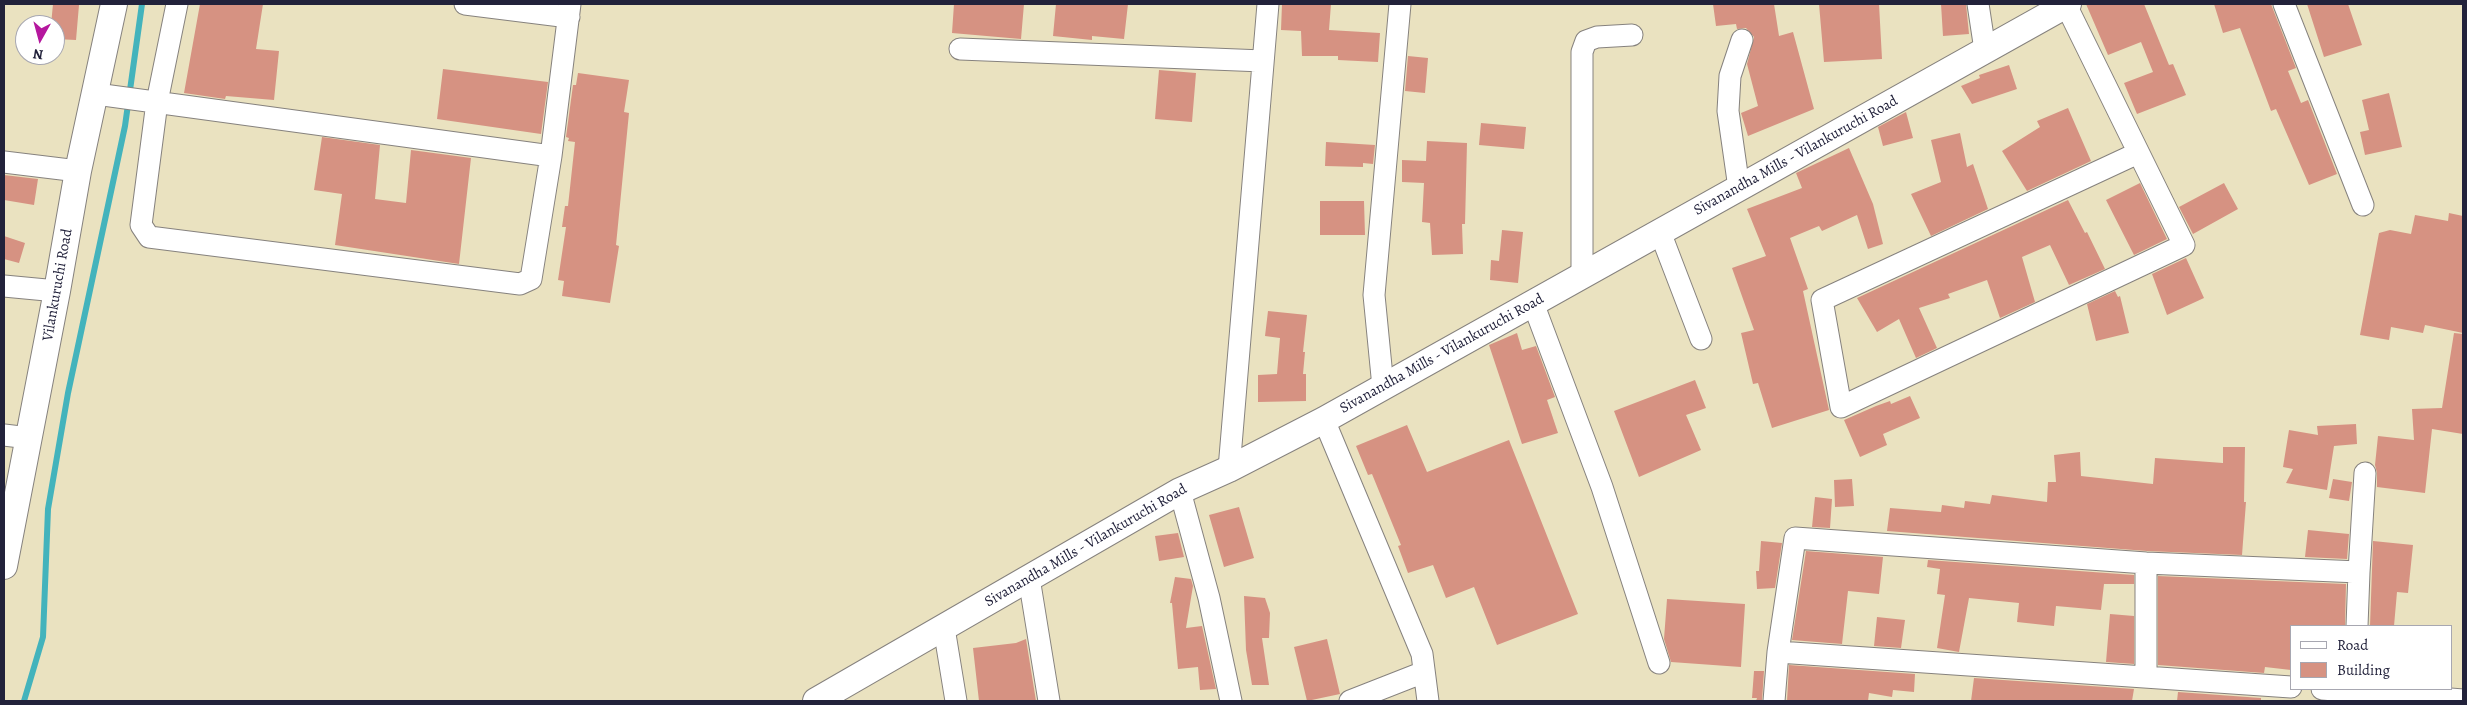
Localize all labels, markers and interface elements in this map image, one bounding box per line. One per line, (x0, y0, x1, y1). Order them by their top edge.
north arrow (15, 15, 65, 65)
text: N (32, 44, 44, 64)
street label: Sivanandha Mills - Vilankuruchi Road (1691, 92, 1901, 220)
street label: Vilankuruchi Road (39, 227, 77, 343)
street label: Sivanandha Mills - Vilankuruchi Road (1337, 290, 1547, 418)
street label: Sivanandha Mills - Vilankuruchi Road (982, 481, 1190, 611)
legend (2290, 625, 2452, 690)
text: Road (2337, 635, 2368, 655)
text: Building (2337, 660, 2390, 680)

